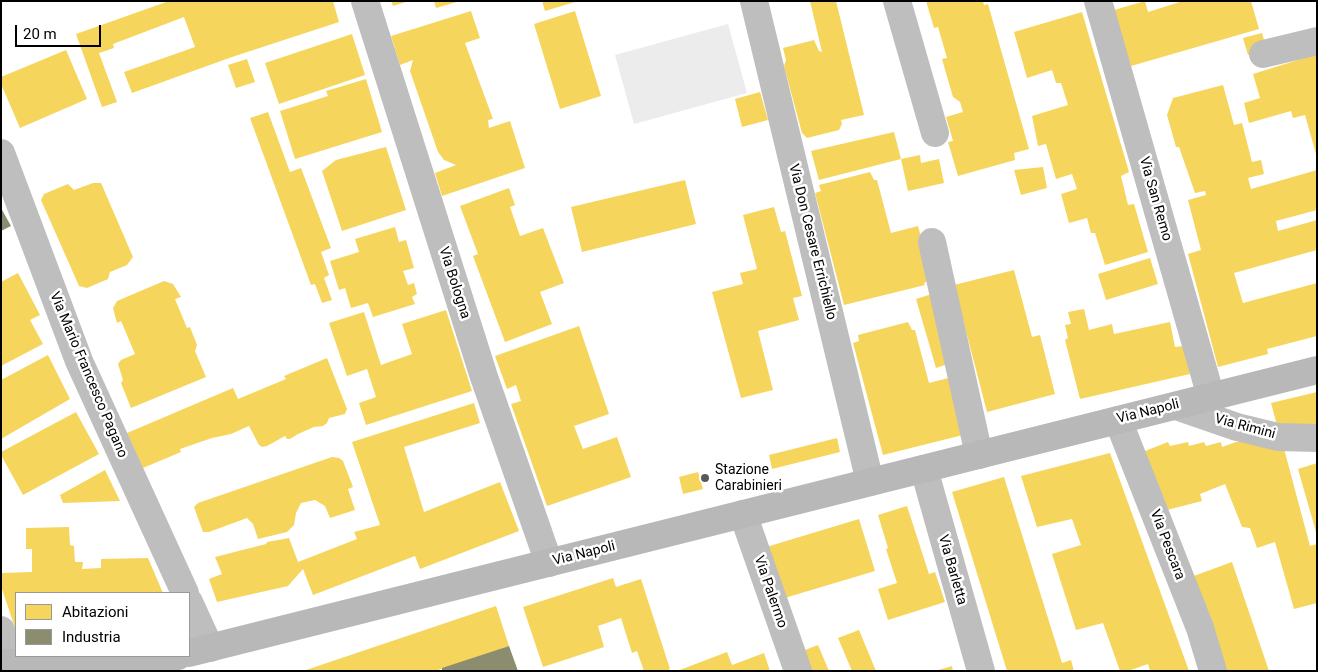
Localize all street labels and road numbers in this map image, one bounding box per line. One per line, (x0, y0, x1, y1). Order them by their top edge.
street label: Via San Remo (1135, 155, 1175, 243)
street label: Via Don Cesare Errichiello (784, 162, 840, 322)
street label: Via Bologna (434, 245, 474, 321)
street label: Via Mario Francesco Pagano (45, 290, 131, 460)
street label: Via Napoli (1115, 396, 1181, 428)
street label: Via Rimini (1213, 411, 1277, 443)
street label: Via Pescara (1146, 508, 1188, 582)
street label: Via Barletta (934, 533, 970, 607)
street label: Via Napoli (551, 538, 617, 570)
street label: Via Palermo (750, 554, 790, 630)

